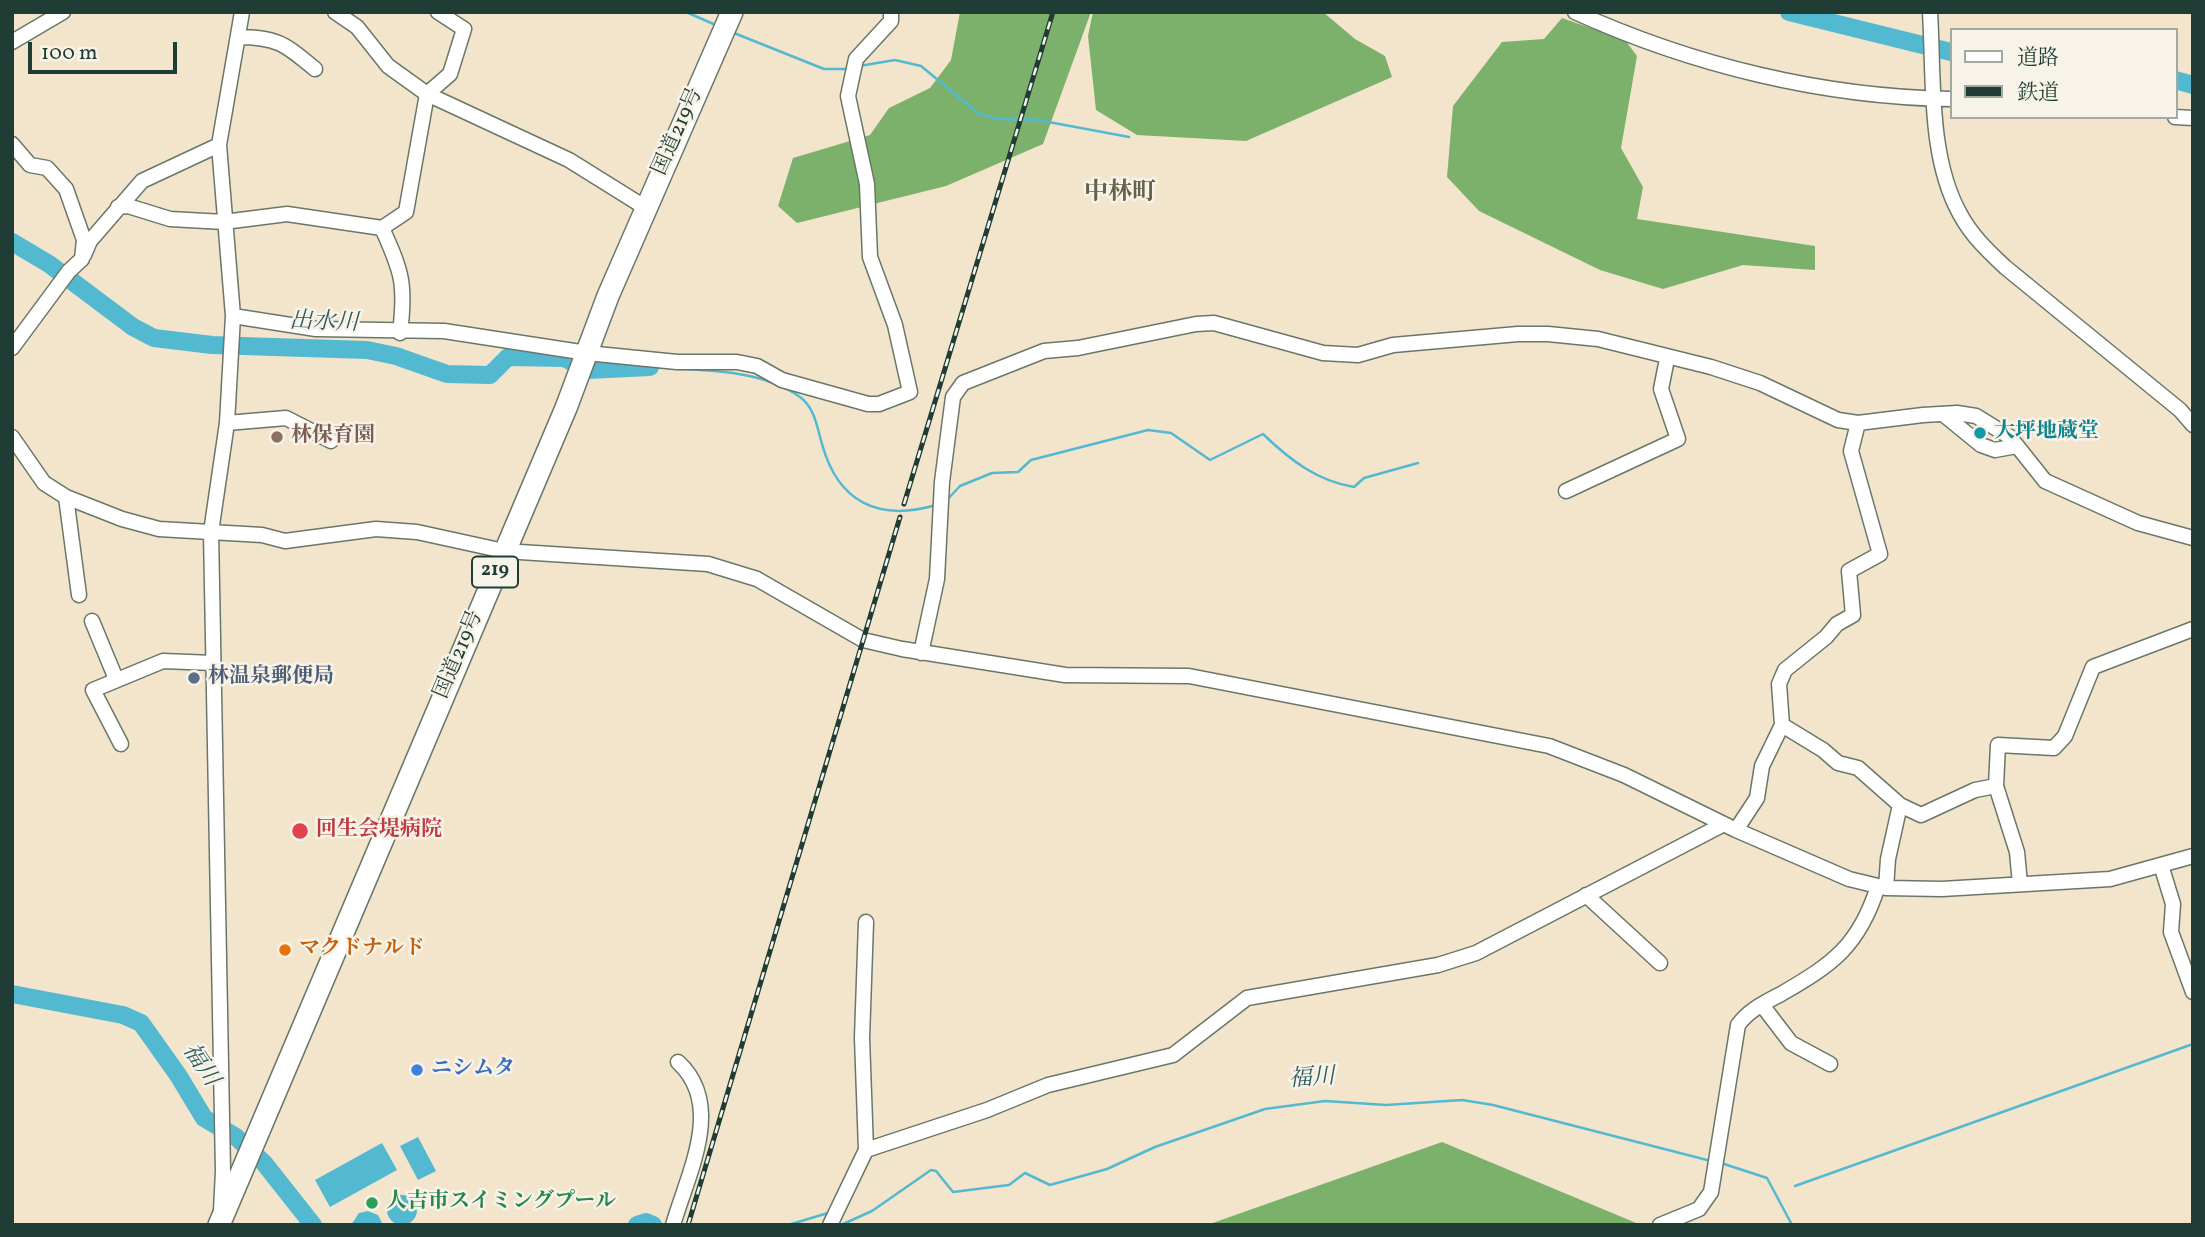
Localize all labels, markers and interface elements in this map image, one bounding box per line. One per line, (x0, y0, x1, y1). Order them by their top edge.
scale bar (32, 28, 180, 72)
legend (1950, 28, 2177, 119)
text: 100 m (41, 39, 98, 68)
text: 道路 (2017, 44, 2059, 73)
text: 鉄道 (2017, 79, 2059, 108)
street label: 国道219号 (649, 84, 709, 180)
district label: 中林町 (1084, 181, 1156, 209)
water label: 出水川 (289, 309, 359, 339)
place label: 大坪地蔵堂 (1994, 420, 2099, 446)
place label: 林保育園 (291, 424, 375, 450)
marker: 大坪地蔵堂 (1972, 425, 1988, 441)
marker: 林保育園 (269, 429, 285, 445)
road number: 219 (472, 556, 518, 587)
street label: 国道219号 (430, 607, 490, 703)
place label: 林温泉郵便局 (208, 665, 334, 691)
marker: 林温泉郵便局 (186, 670, 202, 686)
place label: 回生会堤病院 (316, 818, 442, 844)
marker: 回生会堤病院 (290, 821, 310, 841)
place label: マクドナルド (299, 937, 425, 963)
marker: マクドナルド (277, 942, 293, 958)
water label: 福川 (175, 1039, 223, 1093)
place label: ニシムタ (431, 1057, 515, 1083)
marker: ニシムタ (409, 1062, 425, 1078)
water label: 福川 (1288, 1065, 1336, 1095)
place label: 人吉市スイミングプール (386, 1190, 616, 1216)
marker: 人吉市スイミングプール (364, 1195, 380, 1211)

